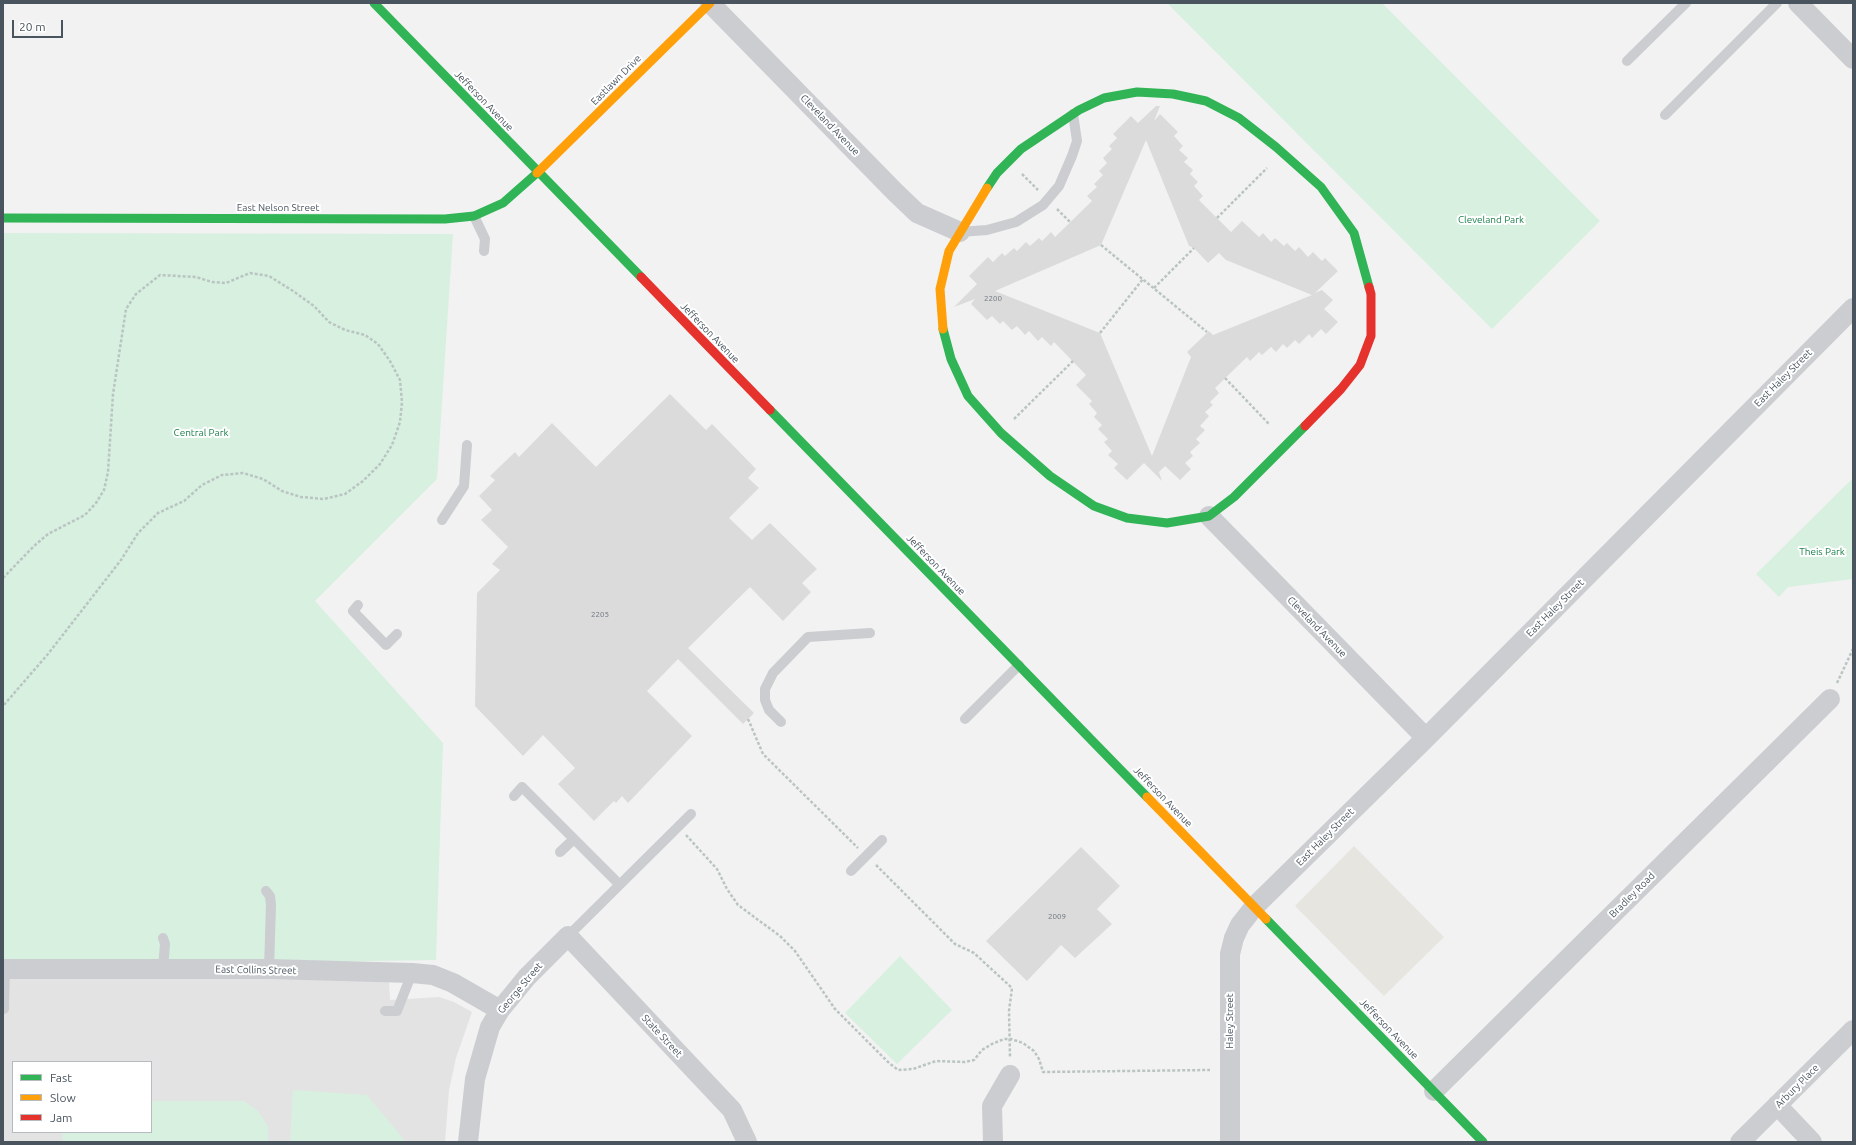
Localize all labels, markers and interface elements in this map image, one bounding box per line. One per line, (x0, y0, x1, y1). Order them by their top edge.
scale bar (14, 12, 65, 38)
text: 20 m (19, 20, 46, 33)
street label: Eastlawn Drive (588, 52, 644, 108)
street label: Jefferson Avenue (452, 68, 516, 134)
street label: Cleveland Avenue (798, 92, 862, 158)
street label: East Nelson Street (237, 202, 319, 214)
park label: Cleveland Park (1458, 214, 1524, 226)
house number: 2200 (984, 293, 1002, 303)
street label: Jefferson Avenue (678, 300, 742, 366)
street label: East Haley Street (1752, 347, 1814, 409)
park label: Central Park (174, 427, 228, 439)
street label: Jefferson Avenue (904, 532, 968, 598)
park label: Theis Park (1799, 546, 1845, 558)
street label: East Haley Street (1524, 577, 1586, 639)
street label: Cleveland Avenue (1285, 594, 1349, 660)
house number: 2205 (591, 609, 609, 619)
street label: Jefferson Avenue (1131, 764, 1195, 830)
street label: East Haley Street (1294, 806, 1356, 868)
street label: Bradley Road (1607, 870, 1657, 920)
house number: 2009 (1048, 911, 1066, 921)
street label: George Street (495, 960, 545, 1016)
street label: East Collins Street (215, 963, 297, 977)
street label: Haley Street (1224, 993, 1236, 1049)
street label: Jefferson Avenue (1357, 996, 1421, 1062)
street label: State Street (639, 1012, 685, 1060)
legend (12, 1061, 152, 1133)
street label: Arbury Place (1773, 1062, 1821, 1110)
text: Fast (50, 1071, 72, 1084)
text: Slow (50, 1091, 76, 1104)
text: Jam (50, 1111, 72, 1124)

